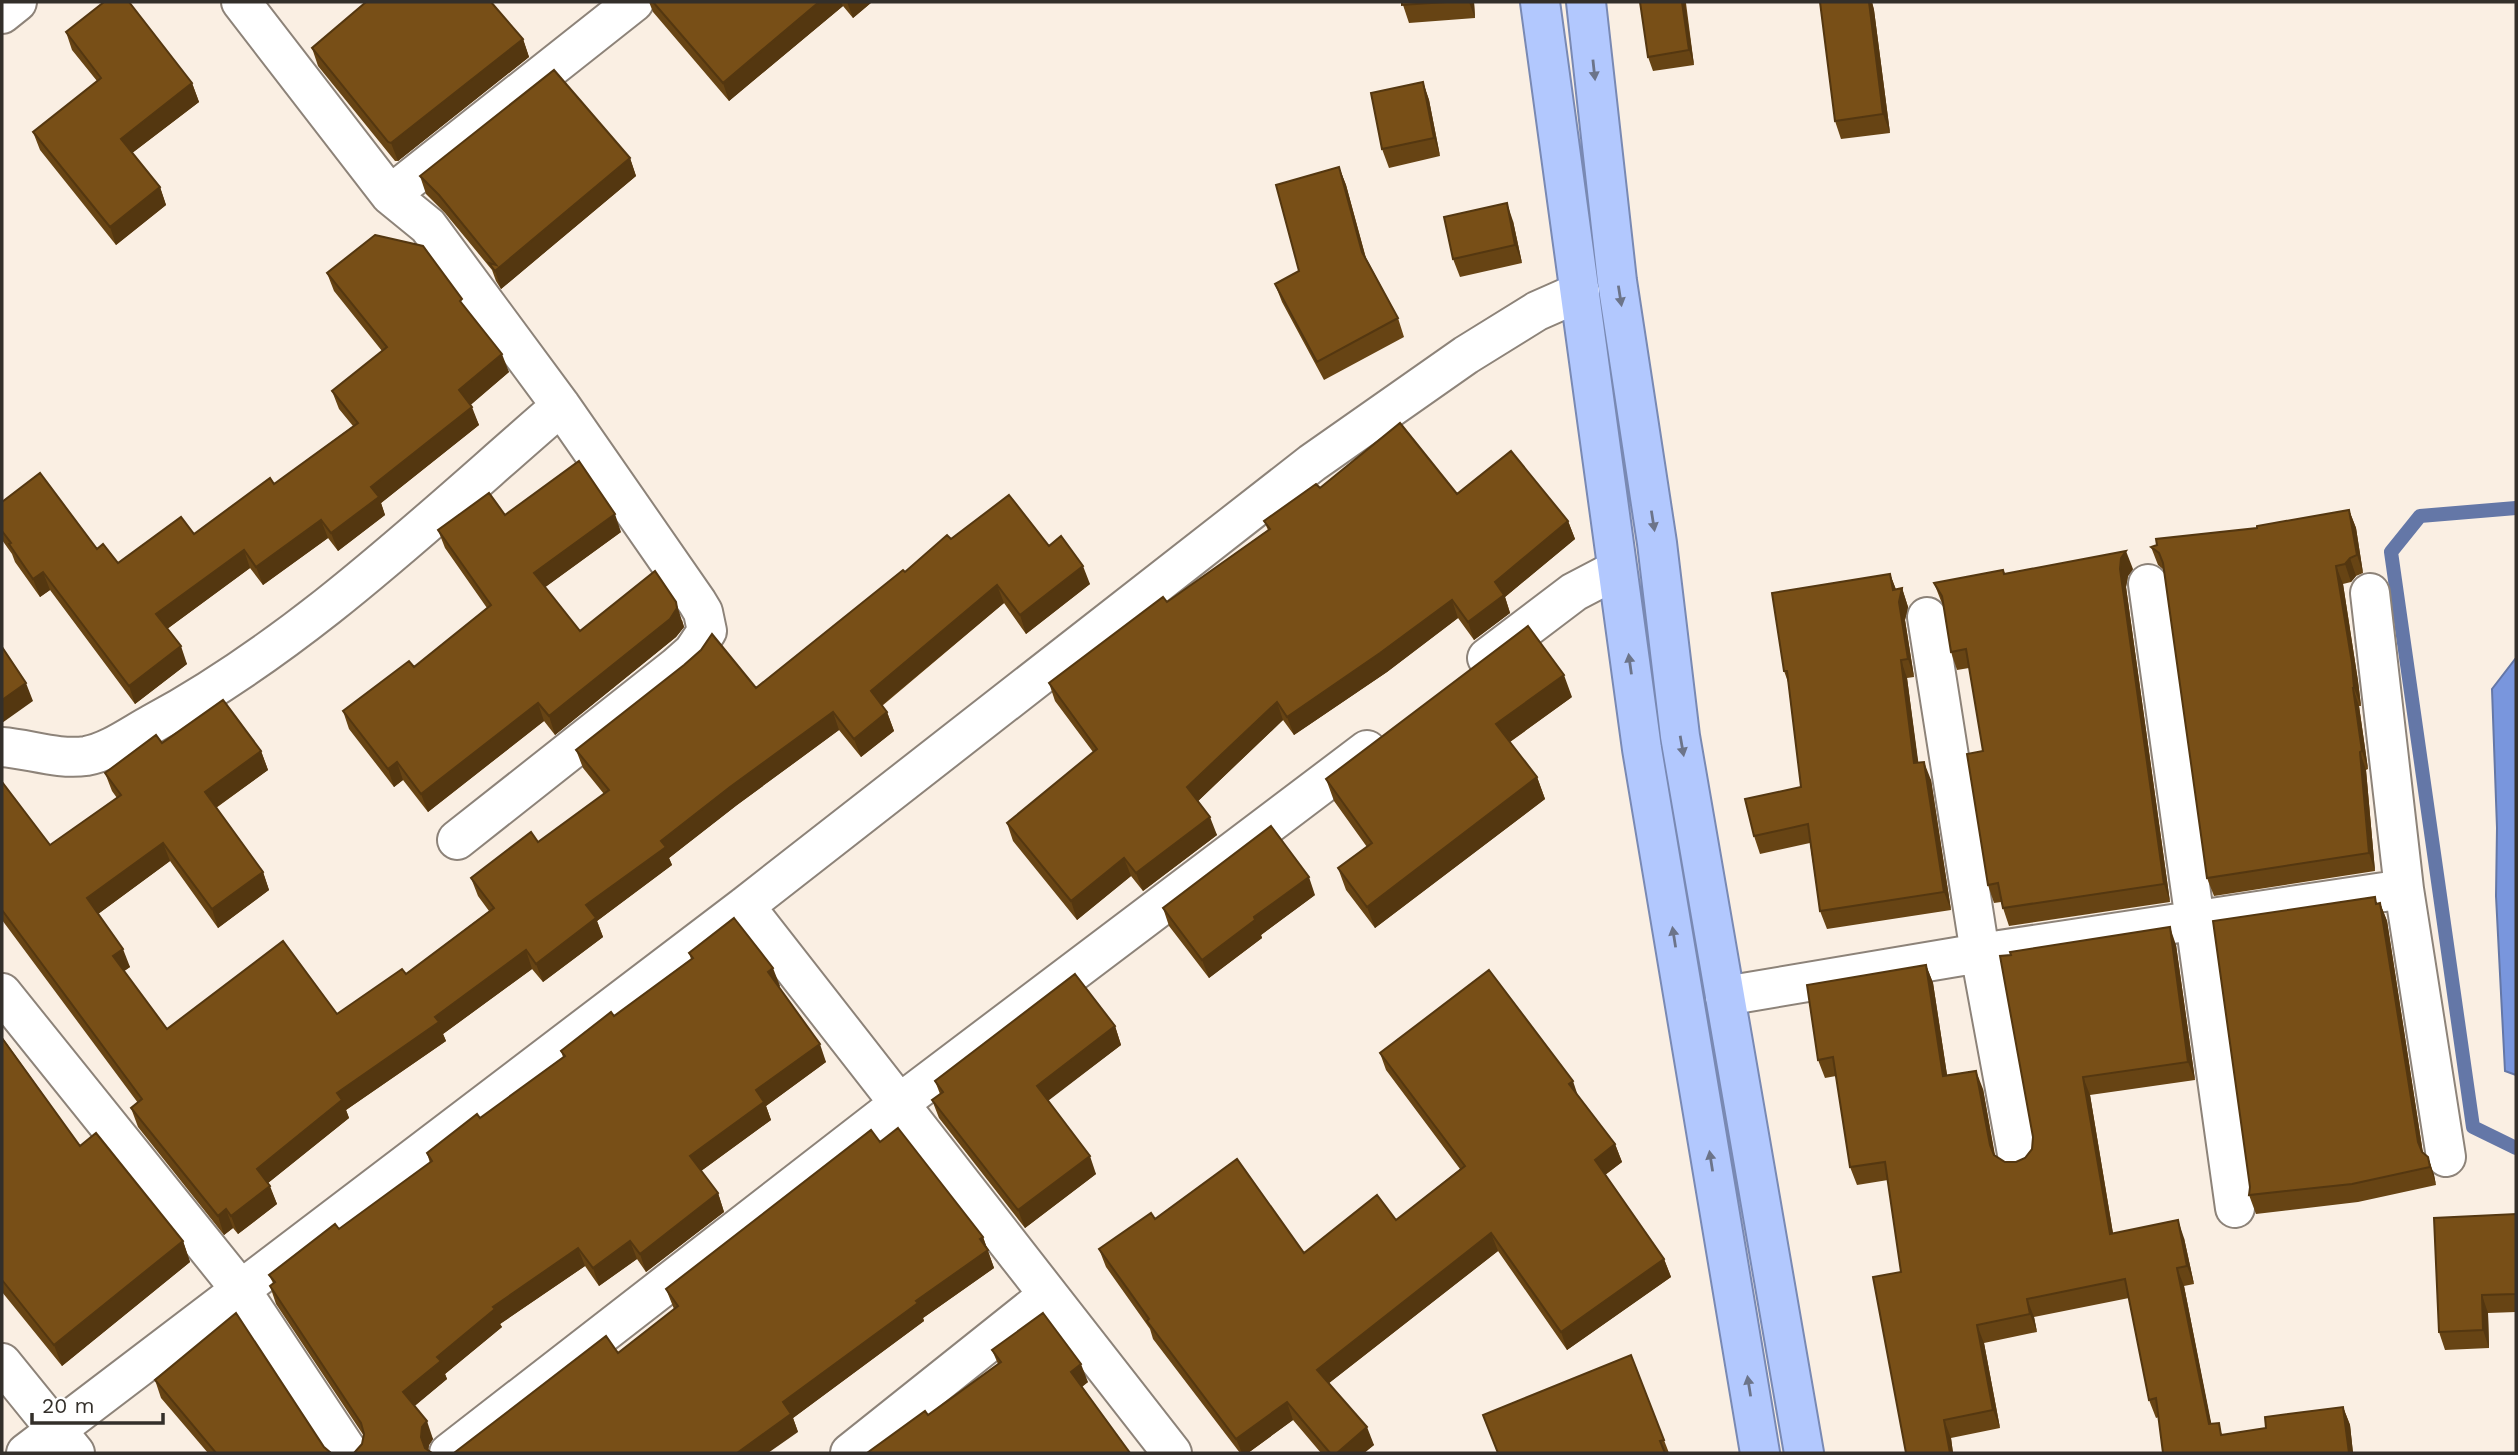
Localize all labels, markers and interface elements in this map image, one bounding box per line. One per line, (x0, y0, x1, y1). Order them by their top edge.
one-way arrow (1588, 59, 1599, 81)
one-way arrow (1614, 285, 1625, 307)
one-way arrow (1648, 510, 1659, 532)
one-way arrow (1624, 653, 1635, 675)
one-way arrow (1677, 735, 1688, 757)
one-way arrow (1668, 926, 1679, 948)
one-way arrow (1705, 1150, 1716, 1172)
one-way arrow (1743, 1375, 1754, 1397)
scale bar (32, 1382, 163, 1426)
text: 20 m (42, 1393, 94, 1418)

